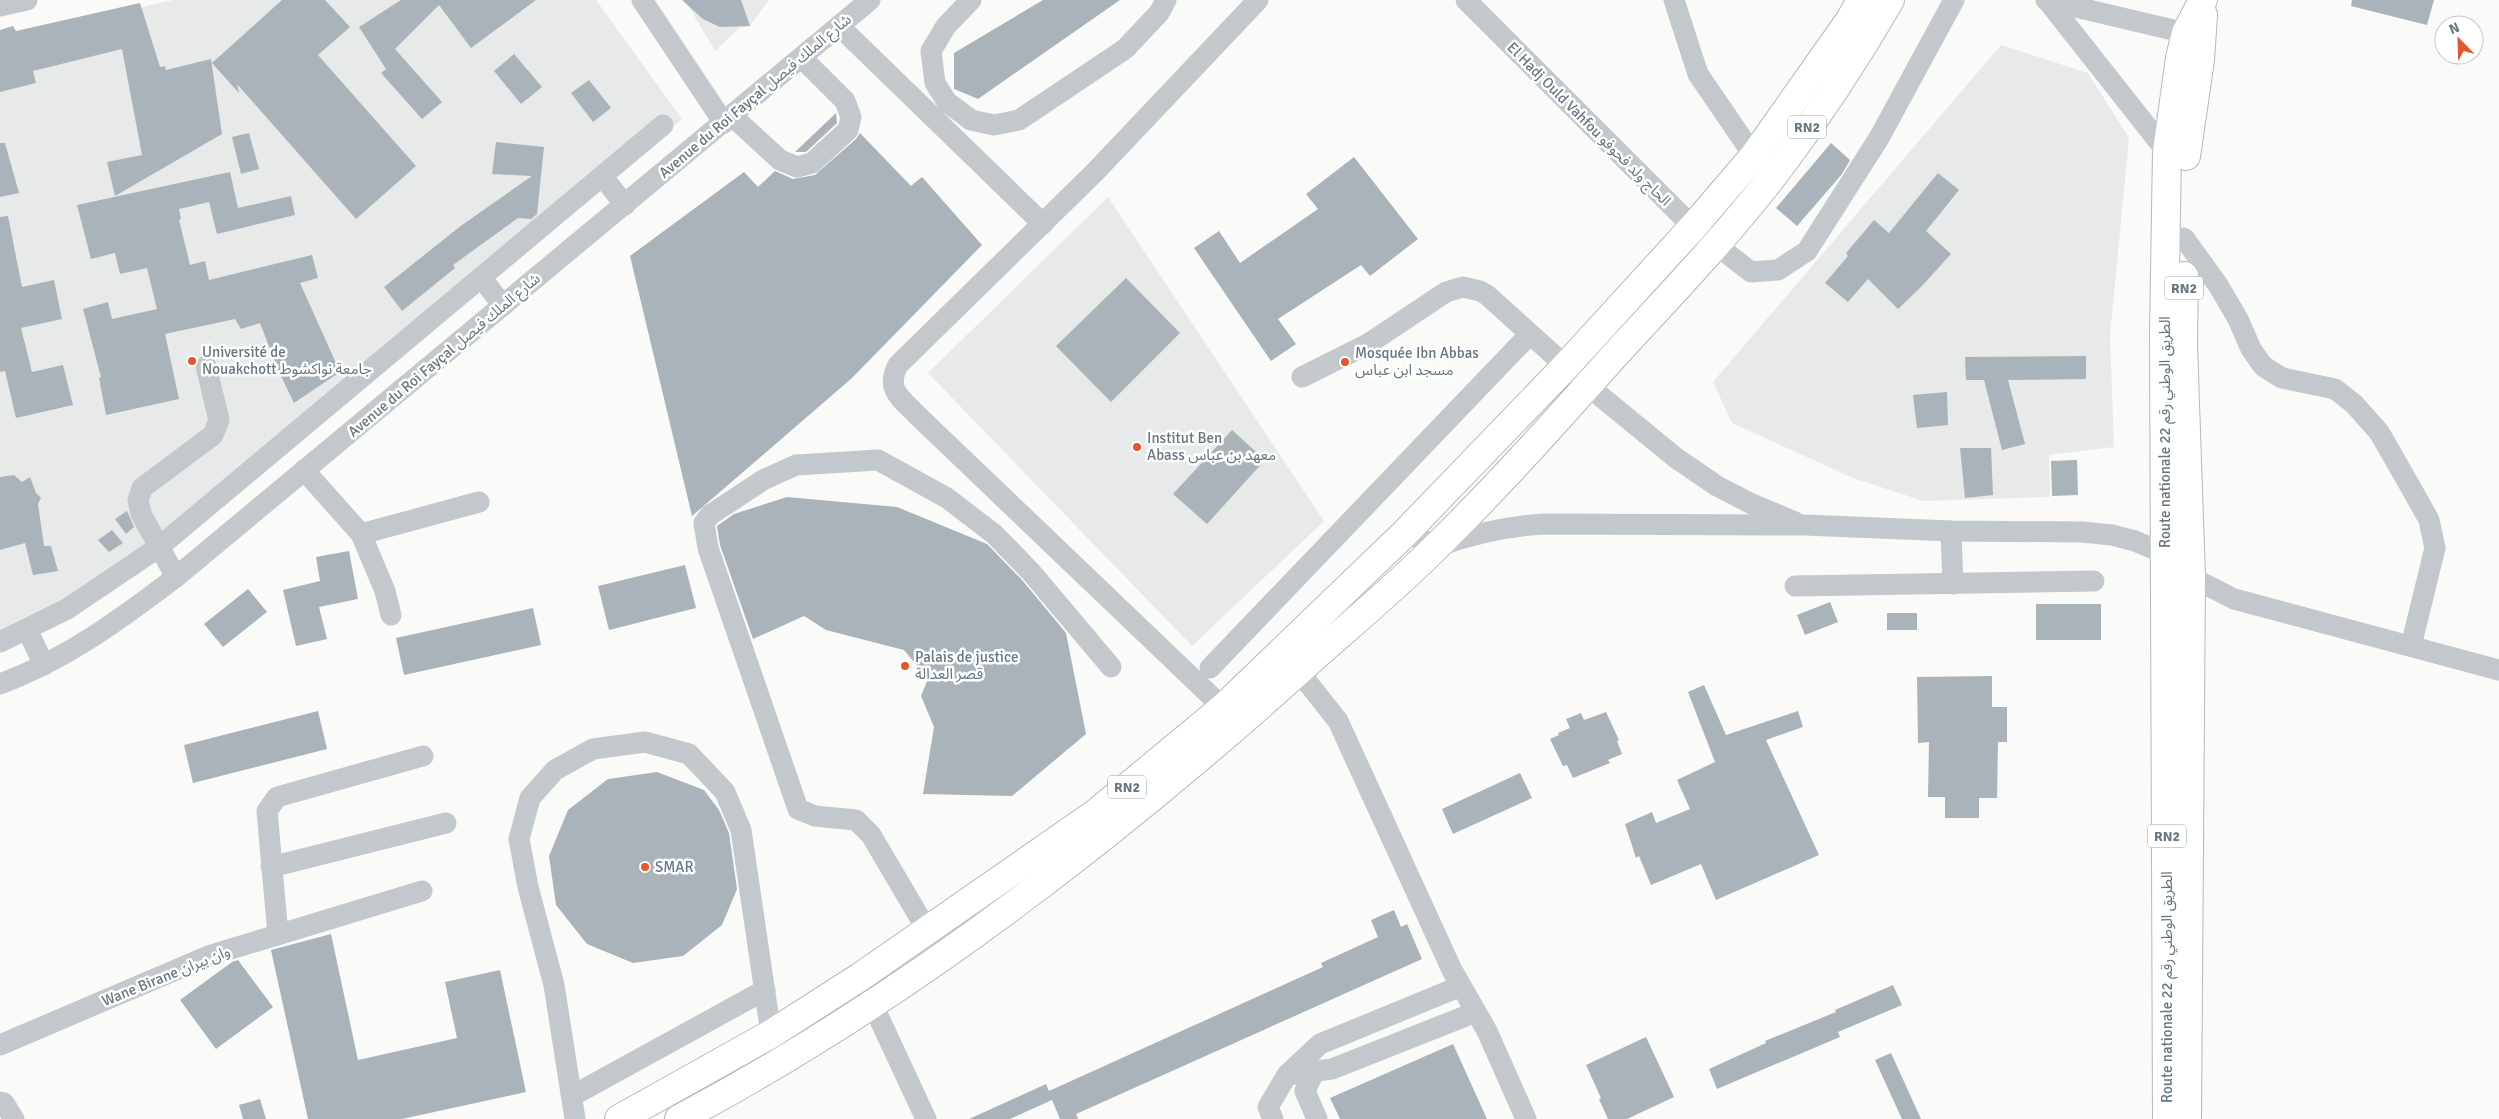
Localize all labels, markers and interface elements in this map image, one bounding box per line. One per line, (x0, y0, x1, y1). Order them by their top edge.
street label: Avenue du Roi Fayçal شارع الملك فيصل (655, 10, 857, 184)
north arrow (2434, 15, 2484, 65)
text: N (2446, 19, 2462, 38)
street label: El Hadj Ould Vahfou الحاج ولد فحوفو (1501, 38, 1675, 212)
road number: RN2 (1788, 115, 1826, 138)
street label: Avenue du Roi Fayçal شارع الملك فيصل (344, 269, 546, 443)
road number: RN2 (2165, 276, 2203, 300)
street label: Route nationale 22 الطريق الوطني رقم (2156, 316, 2176, 548)
place label: Université de Nouakchott جامعة نواكشوط (202, 343, 372, 378)
place label: Mosquée Ibn Abbas مسجد ابن عباس (1355, 344, 1479, 379)
marker: Université de Nouakchott جامعة نواكشوط (186, 355, 198, 367)
marker: Mosquée Ibn Abbas مسجد ابن عباس (1339, 356, 1351, 368)
place label: Institut Ben Abass معهد بن عباس (1147, 429, 1276, 464)
marker: Institut Ben Abass معهد بن عباس (1131, 441, 1143, 453)
place label: Palais de justice قصر العدالة (915, 648, 1018, 683)
marker: Palais de justice قصر العدالة (899, 660, 911, 672)
road number: RN2 (1108, 776, 1146, 799)
road number: RN2 (2148, 824, 2186, 848)
place label: SMAR (655, 858, 693, 876)
marker: SMAR (639, 861, 651, 873)
street label: Route nationale 22 الطريق الوطني رقم (2158, 871, 2178, 1103)
street label: Wane Birane وان بيران (99, 942, 233, 1010)

